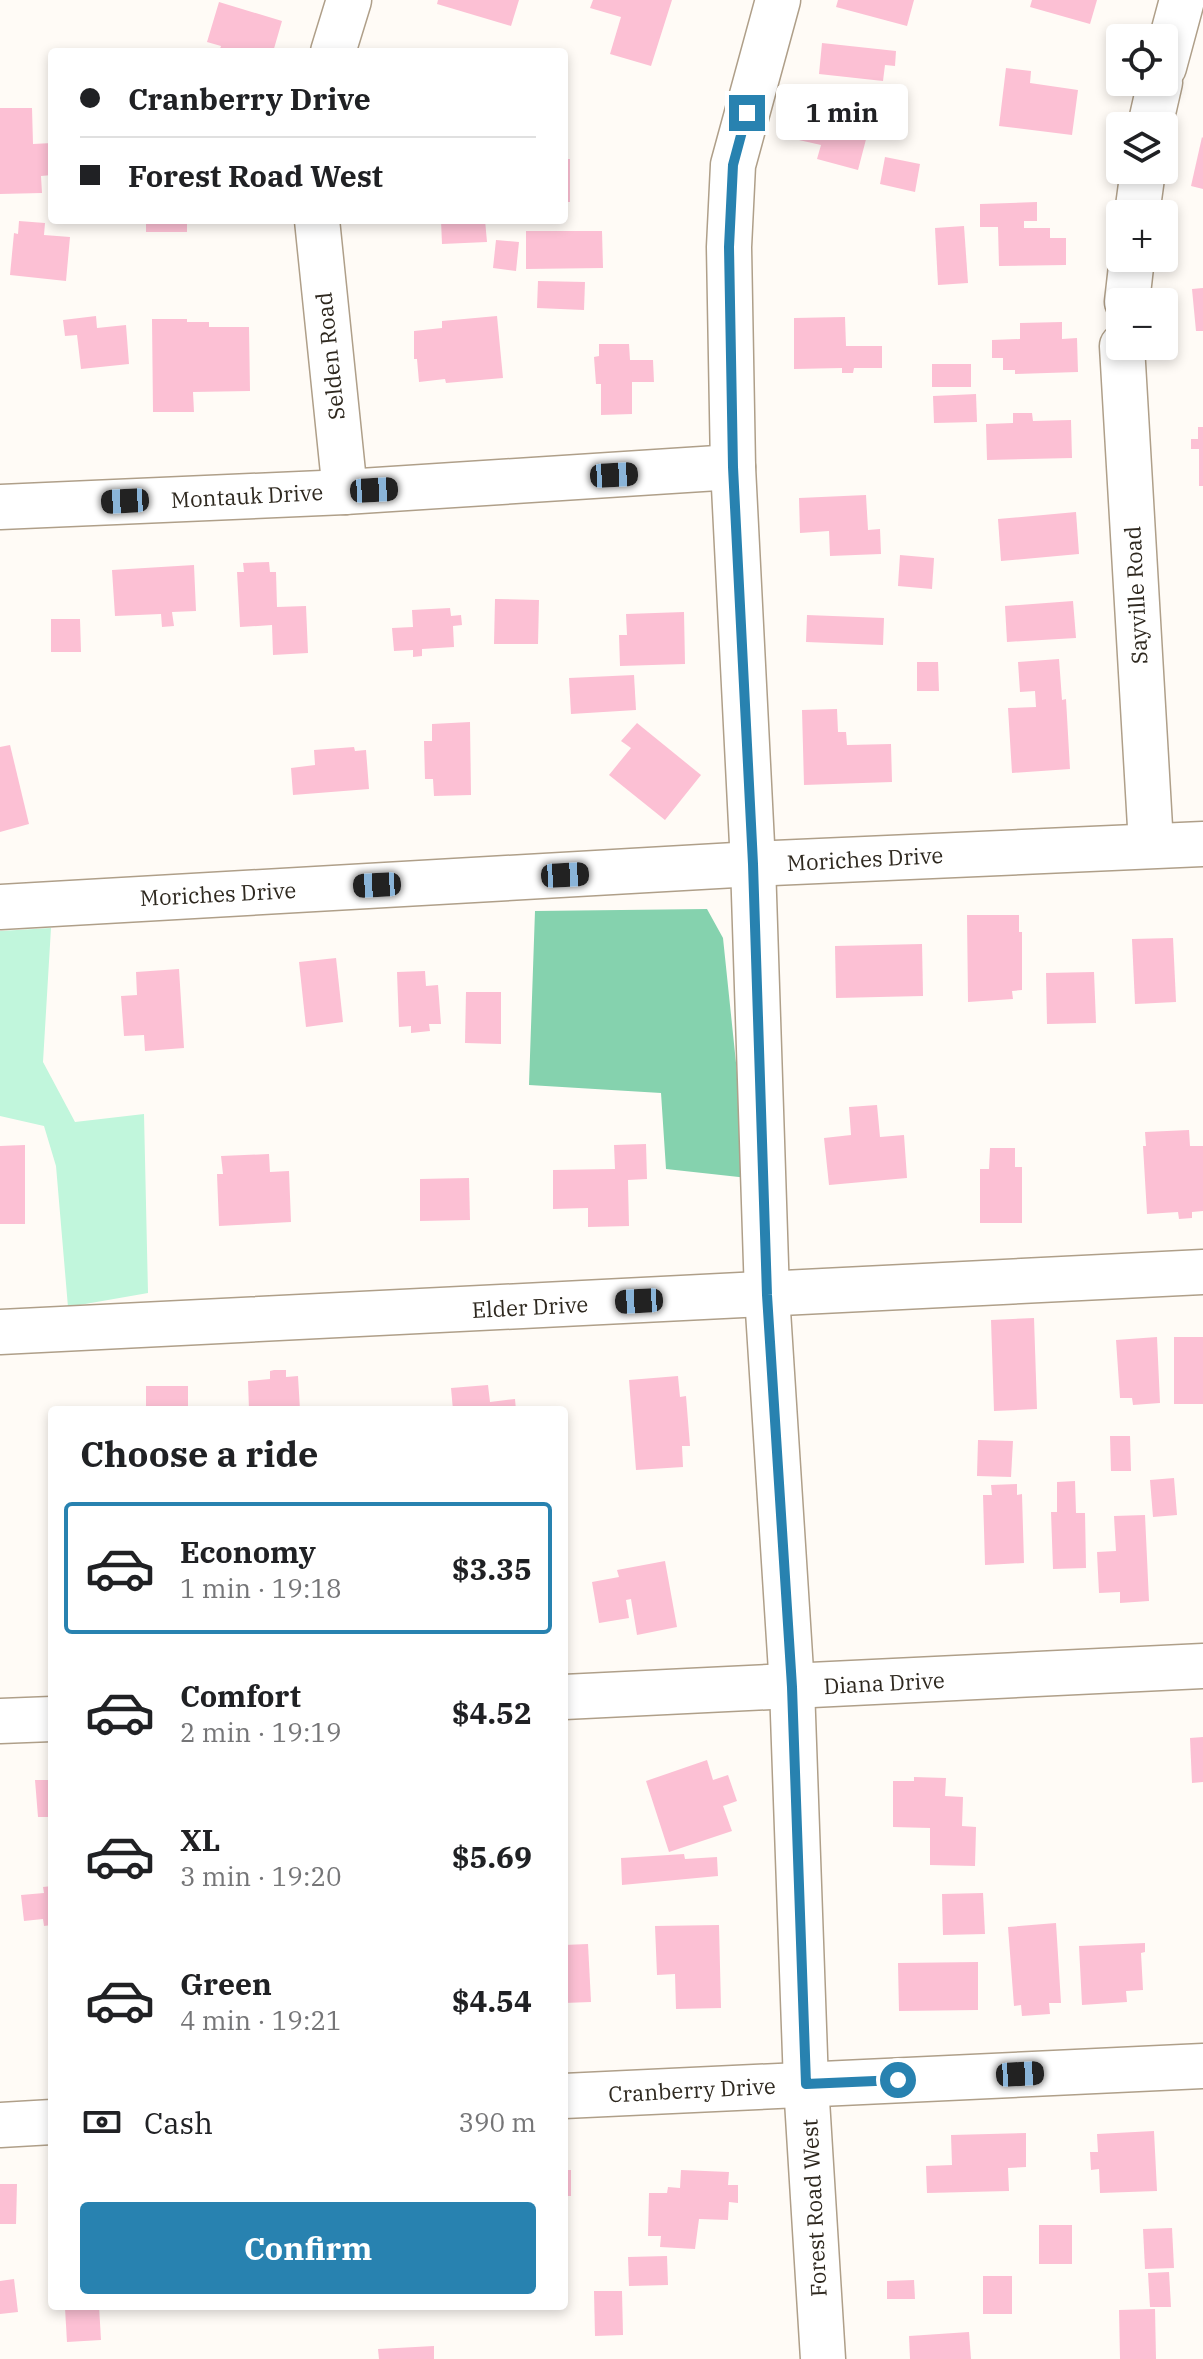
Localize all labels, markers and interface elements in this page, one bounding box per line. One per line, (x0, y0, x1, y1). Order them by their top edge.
map controls (1106, 24, 1178, 360)
button: locate (1106, 24, 1178, 96)
text: Cranberry Drive (128, 79, 371, 118)
callout: 1 min (775, 85, 907, 141)
route end (729, 95, 765, 131)
text: 1 min (806, 95, 878, 129)
button: layers (1106, 112, 1178, 184)
text: Forest Road West (128, 156, 383, 195)
button: + (1106, 200, 1178, 272)
button: − (1106, 288, 1178, 360)
street label: Selden Road (308, 291, 351, 421)
car (589, 462, 639, 488)
street label: Montauk Drive (170, 477, 324, 514)
car (349, 477, 399, 503)
car (100, 488, 150, 514)
street label: Sayville Road (1117, 525, 1154, 665)
street label: Moriches Drive (786, 840, 944, 877)
car (540, 862, 590, 888)
car (352, 872, 402, 898)
street label: Moriches Drive (139, 875, 297, 912)
car (614, 1288, 664, 1314)
street label: Elder Drive (471, 1289, 589, 1324)
text: Choose a ride (80, 1430, 319, 1477)
icon: car (84, 1532, 156, 1604)
text: Economy (180, 1532, 316, 1571)
text: $3.35 (452, 1549, 532, 1588)
text: 1 min · 19:18 (180, 1571, 342, 1605)
street label: Diana Drive (823, 1665, 945, 1700)
icon: car (84, 1676, 156, 1748)
text: Comfort (180, 1676, 301, 1715)
text: $4.52 (452, 1693, 532, 1732)
text: 2 min · 19:19 (180, 1715, 342, 1749)
icon: car (84, 1820, 156, 1892)
text: XL (180, 1820, 220, 1859)
text: $5.69 (452, 1837, 532, 1876)
text: 3 min · 19:20 (180, 1859, 342, 1893)
icon: car (84, 1964, 156, 2036)
text: Green (180, 1964, 272, 2003)
text: $4.54 (452, 1981, 532, 2020)
text: 4 min · 19:21 (180, 2003, 342, 2037)
car (995, 2061, 1045, 2087)
route start (880, 2062, 916, 2098)
street label: Cranberry Drive (608, 2071, 776, 2108)
icon: cash (80, 2100, 124, 2144)
text: Cash (144, 2103, 213, 2142)
text: 390 m (458, 2105, 536, 2139)
street label: Forest Road West (794, 2118, 833, 2298)
button: Confirm (80, 2202, 536, 2294)

